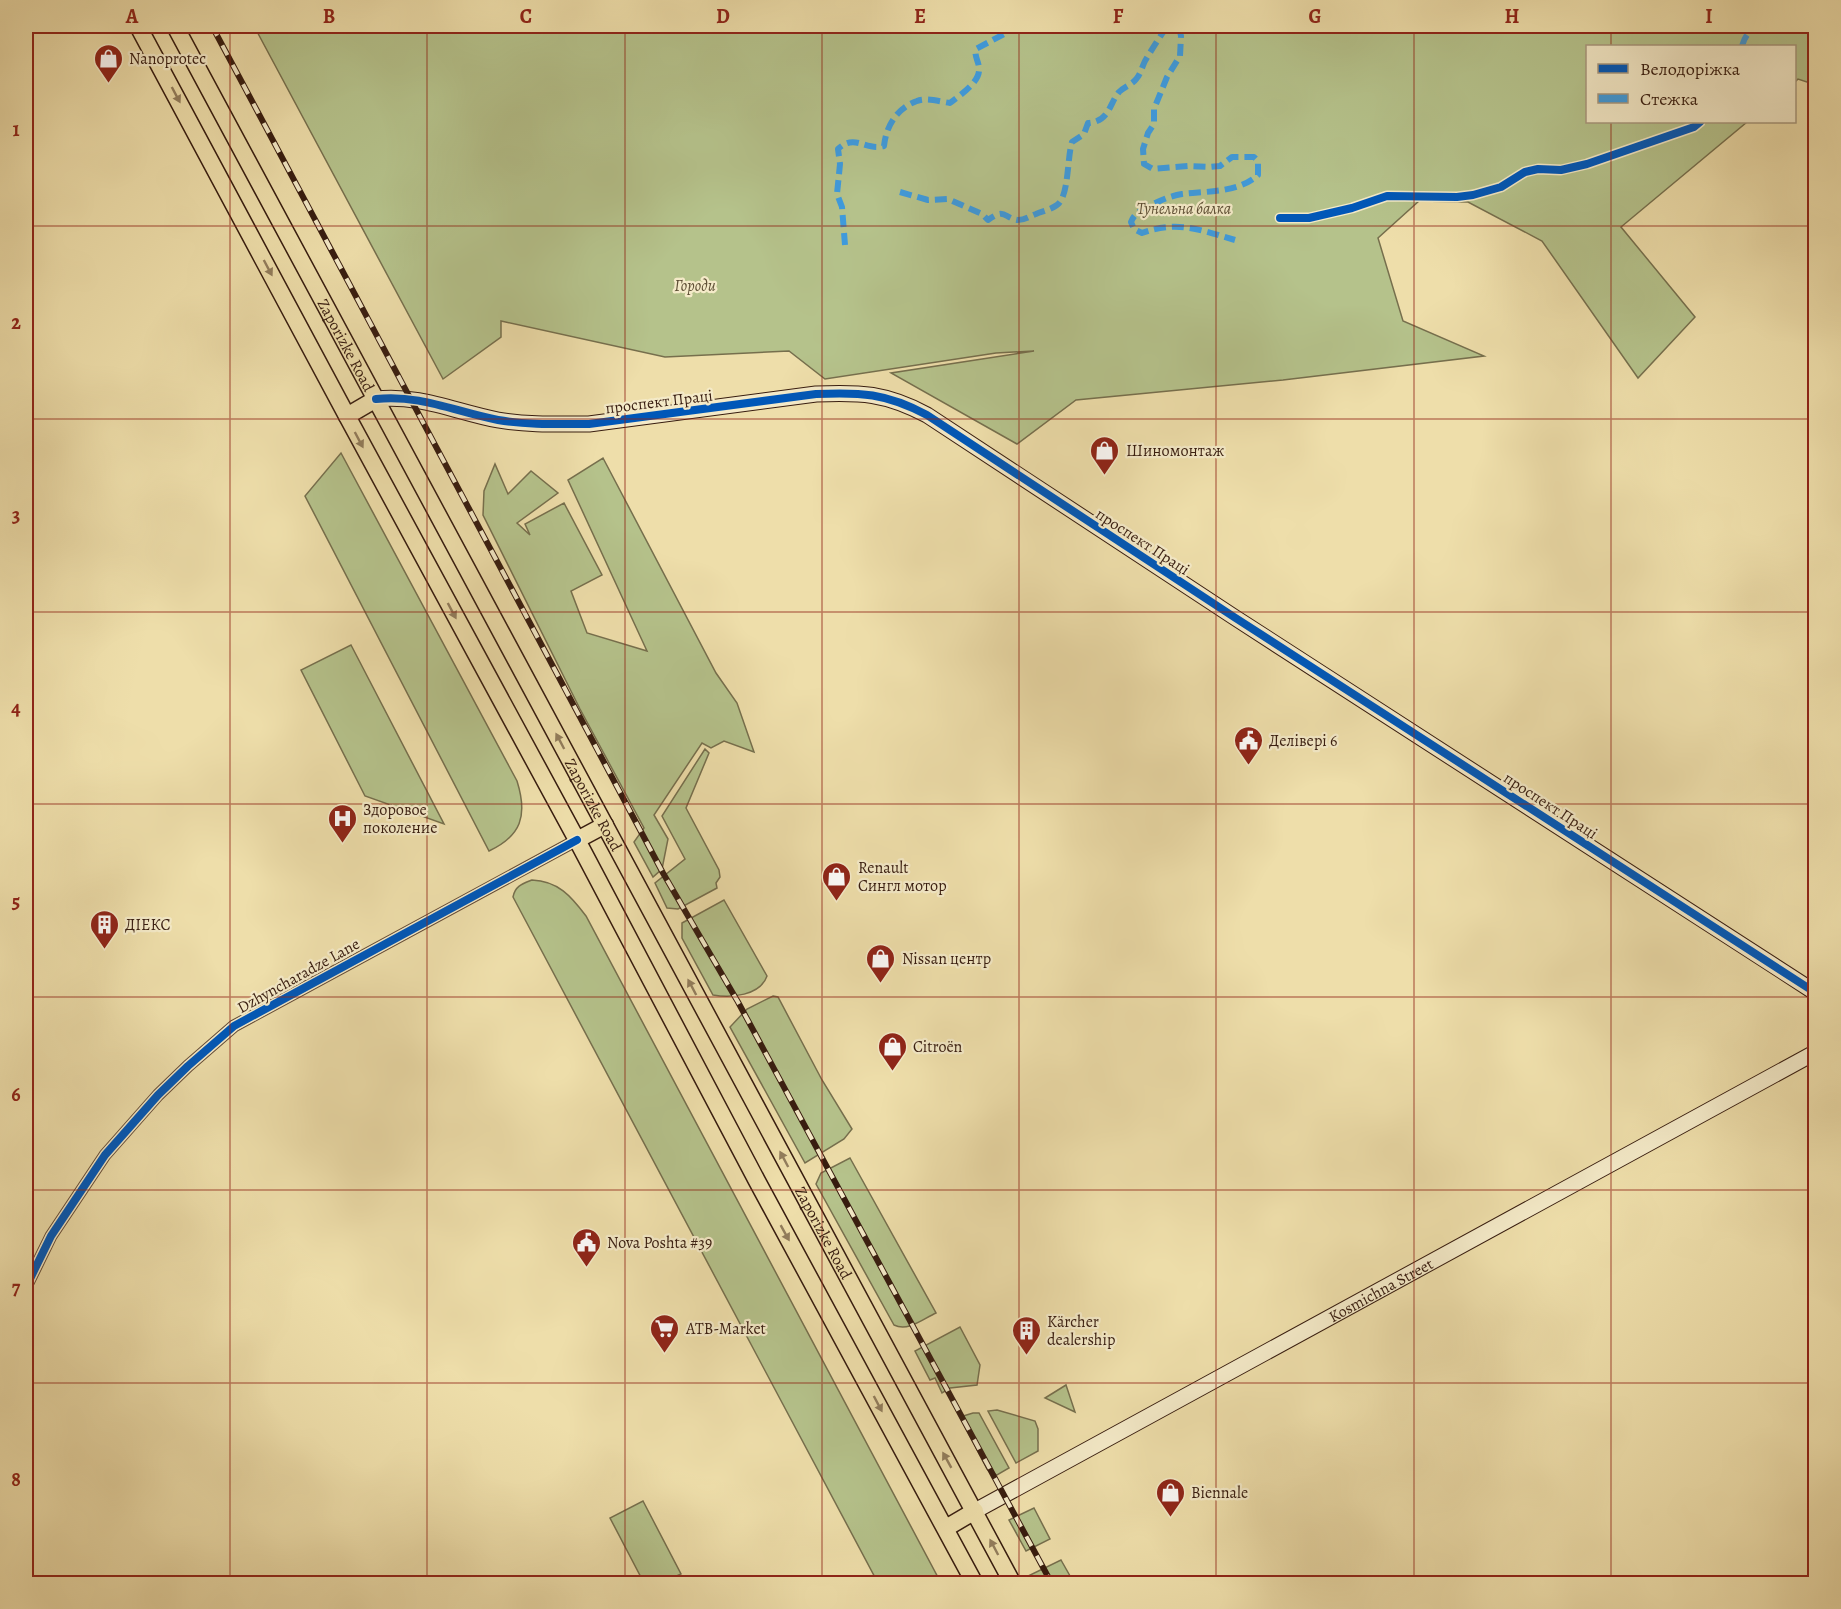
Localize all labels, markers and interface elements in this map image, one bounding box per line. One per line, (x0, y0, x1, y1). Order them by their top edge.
text: A (125, 3, 139, 30)
text: B (323, 3, 335, 30)
text: C (520, 3, 532, 30)
text: D (716, 3, 730, 30)
text: E (914, 3, 926, 30)
text: F (1113, 3, 1124, 30)
text: G (1308, 3, 1322, 30)
text: H (1505, 3, 1520, 30)
text: I (1705, 3, 1713, 30)
shop icon: Nanoprotec (92, 42, 124, 84)
legend (1586, 45, 1796, 123)
place label: Nanoprotec (129, 48, 206, 70)
text: Велодоріжка (1640, 57, 1741, 81)
one-way arrow (171, 87, 181, 104)
text: Стежка (1640, 87, 1699, 111)
text: 1 (12, 116, 20, 143)
park label: Тунельна балка (1137, 198, 1231, 220)
one-way arrow (263, 259, 272, 276)
park label: Городи (674, 275, 716, 297)
street label: Zaporizke Road (312, 295, 380, 396)
text: 2 (11, 309, 21, 336)
street label: проспект Праці (604, 384, 714, 419)
one-way arrow (354, 431, 364, 448)
shop icon: Шиномонтаж (1089, 434, 1121, 476)
place label: Шиномонтаж (1126, 440, 1224, 462)
text: 3 (12, 502, 20, 529)
street label: проспект Праці (1091, 503, 1194, 580)
one-way arrow (447, 603, 457, 620)
text: 4 (11, 695, 21, 722)
public building icon: Делівері 6 (1232, 724, 1264, 766)
place label: Делівері 6 (1269, 730, 1337, 752)
one-way arrow (555, 733, 565, 750)
street label: Zaporizke Road (559, 755, 627, 856)
street label: проспект Праці (1499, 767, 1602, 844)
place label: Здоровое поколение (363, 799, 438, 839)
hospital icon: Здоровое поколение (326, 802, 358, 844)
place label: Renault Сингл мотор (858, 857, 947, 897)
shop icon: Renault Сингл мотор (821, 860, 853, 902)
text: 5 (12, 888, 20, 915)
building icon: ДІЕКС (88, 908, 120, 950)
place label: ДІЕКС (125, 914, 170, 936)
street label: Dzhyncharadze Lane (233, 933, 364, 1019)
shop icon: Nissan центр (865, 942, 897, 984)
place label: Nissan центр (902, 948, 991, 970)
one-way arrow (687, 978, 697, 995)
shop icon: Citroën (876, 1030, 908, 1072)
place label: Citroën (913, 1036, 963, 1058)
text: 6 (11, 1081, 21, 1108)
one-way arrow (779, 1150, 789, 1167)
street label: Zaporizke Road (789, 1183, 857, 1284)
one-way arrow (780, 1225, 790, 1242)
public building icon: Nova Poshta #39 (570, 1226, 602, 1268)
place label: Nova Poshta #39 (607, 1232, 712, 1254)
street label: Kosmichna Street (1325, 1253, 1437, 1328)
text: 7 (12, 1274, 21, 1301)
place label: Kärcher dealership (1047, 1311, 1115, 1351)
supermarket icon: ATB-Market (649, 1312, 681, 1354)
building icon: Kärcher dealership (1010, 1314, 1042, 1356)
place label: ATB-Market (685, 1318, 766, 1340)
one-way arrow (873, 1396, 883, 1413)
one-way arrow (942, 1451, 952, 1468)
text: 8 (11, 1466, 21, 1493)
shop icon: Biennale (1154, 1476, 1186, 1518)
place label: Biennale (1191, 1482, 1248, 1504)
one-way arrow (989, 1539, 999, 1556)

